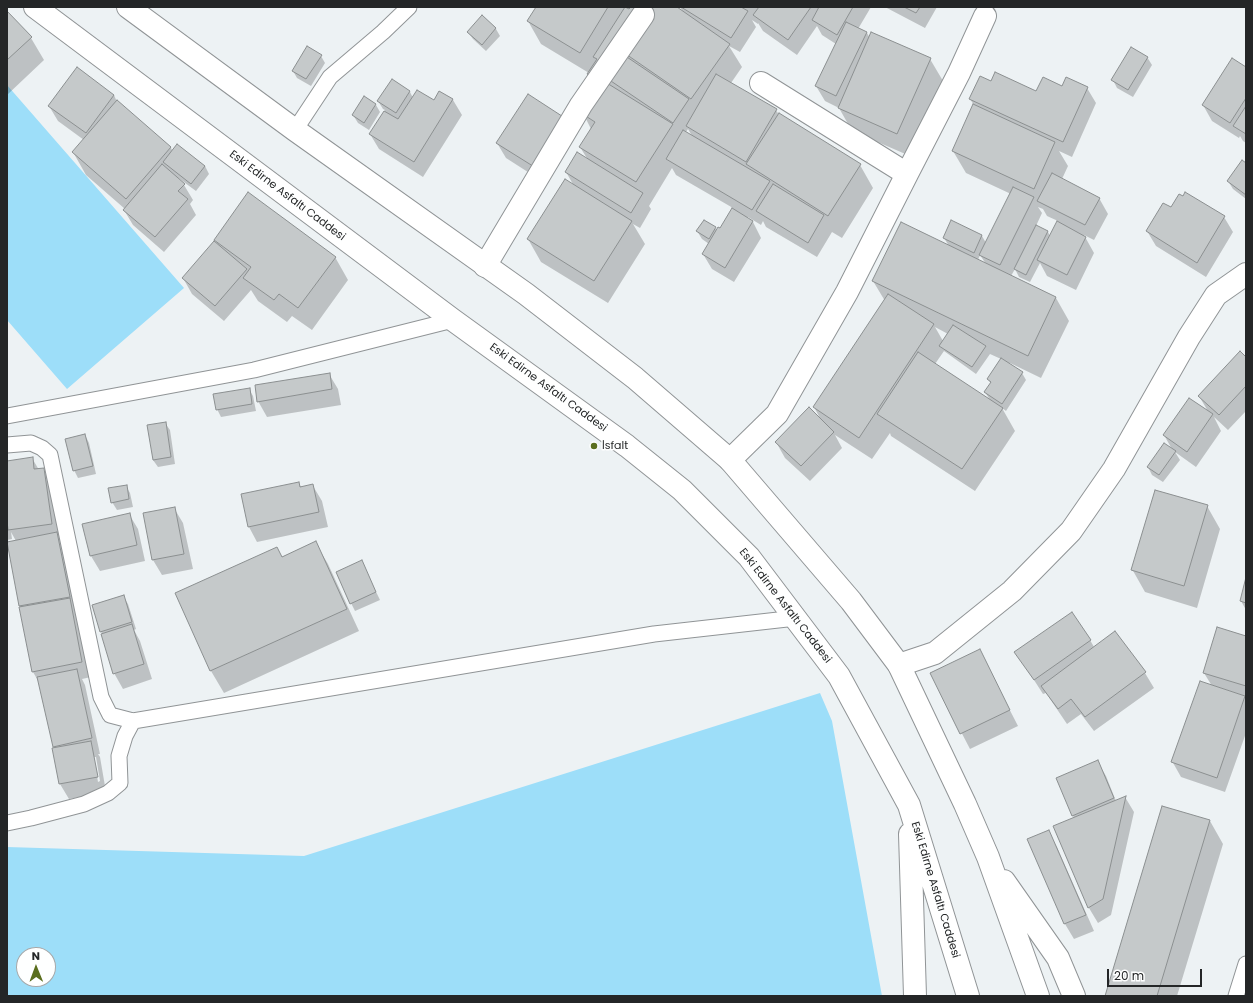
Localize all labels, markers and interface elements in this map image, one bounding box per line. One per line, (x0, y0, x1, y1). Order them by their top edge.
street label: Eski Edirne Asfaltı Caddesi (226, 148, 348, 244)
street label: Eski Edirne Asfaltı Caddesi (487, 341, 609, 435)
place label: İsfalt (602, 439, 628, 453)
marker: İsfalt (589, 441, 599, 451)
street label: Eski Edirne Asfaltı Caddesi (736, 546, 834, 666)
street label: Eski Edirne Asfaltı Caddesi (908, 820, 962, 960)
north arrow (16, 947, 56, 987)
text: N (32, 948, 40, 964)
scale bar (1109, 961, 1204, 987)
text: 20 m (1114, 967, 1144, 984)

